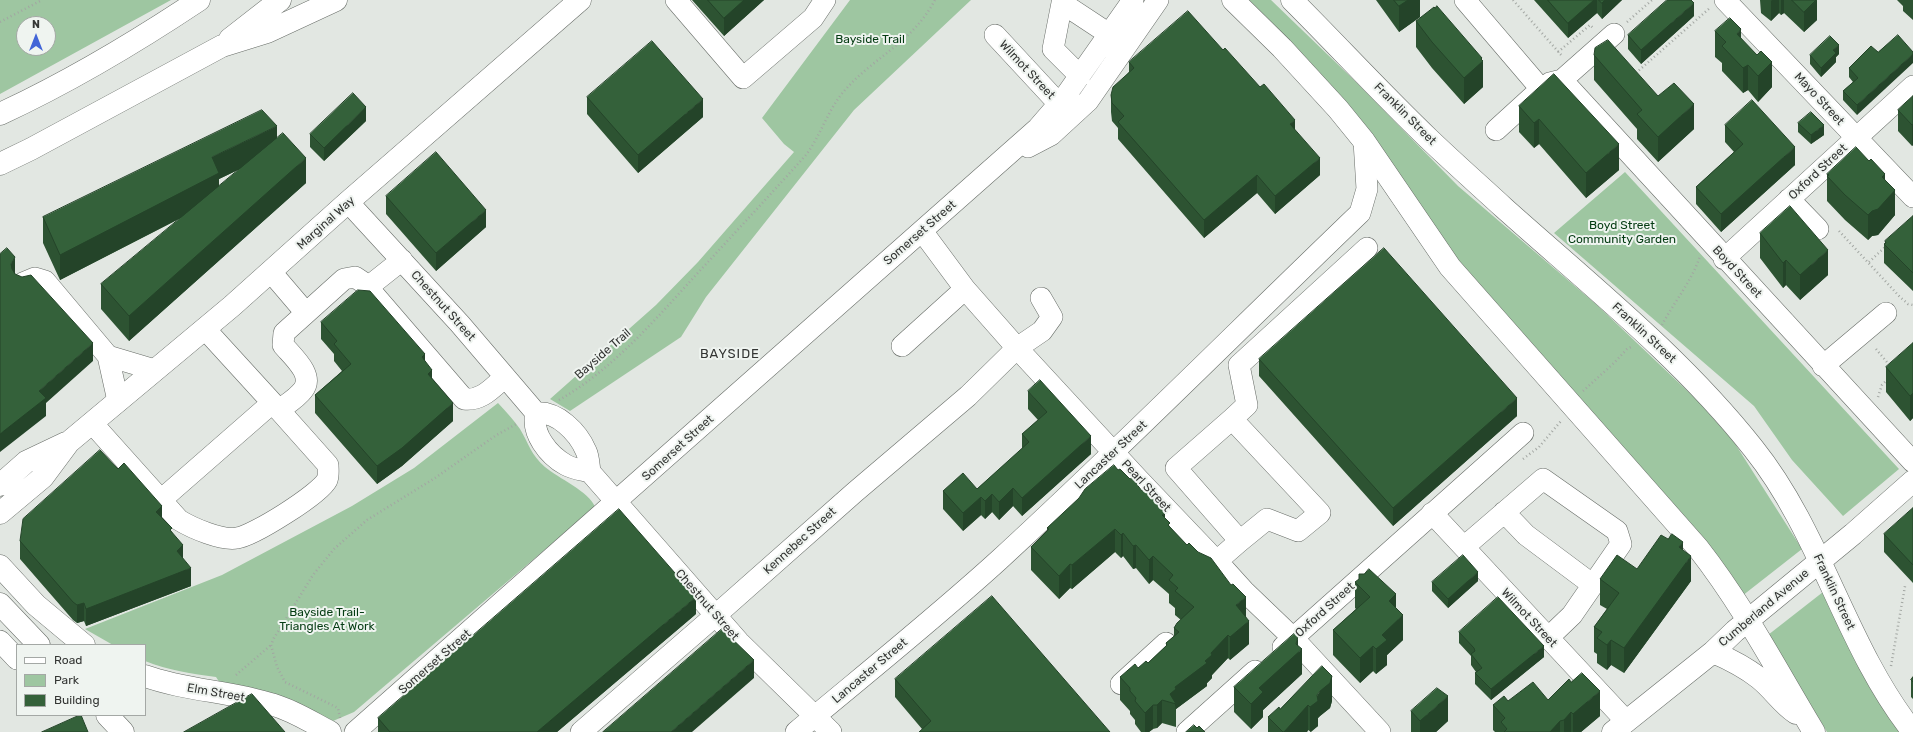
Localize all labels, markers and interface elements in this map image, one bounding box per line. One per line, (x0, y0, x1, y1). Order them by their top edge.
north arrow (16, 16, 56, 56)
text: N (32, 18, 40, 31)
park label: Bayside Trail (835, 33, 905, 47)
street label: Wilmot Street (996, 38, 1058, 102)
street label: Mayo Street (1791, 70, 1847, 128)
street label: Franklin Street (1371, 80, 1439, 148)
street label: Oxford Street (1786, 141, 1850, 203)
street label: Marginal Way (294, 193, 358, 253)
street label: Somerset Street (881, 198, 959, 268)
park label: Boyd Street Community Garden (1568, 219, 1676, 247)
street label: Boyd Street (1709, 243, 1765, 301)
street label: Chestnut Street (408, 268, 478, 344)
street label: Franklin Street (1609, 300, 1679, 366)
street label: Bayside Trail (572, 326, 634, 382)
district label: BAYSIDE (700, 346, 760, 362)
street label: Somerset Street (639, 412, 717, 484)
street label: Lancaster Street (1072, 418, 1150, 492)
street label: Pearl Street (1118, 457, 1174, 515)
street label: Kennebec Street (761, 505, 839, 577)
street label: Franklin Street (1810, 552, 1858, 632)
street label: Chestnut Street (672, 566, 742, 644)
street label: Cumberland Avenue (1716, 566, 1812, 650)
street label: Oxford Street (1292, 580, 1358, 640)
street label: Wilmot Street (1498, 586, 1560, 650)
park label: Bayside Trail- Triangles At Work (279, 606, 375, 634)
street label: Somerset Street (396, 627, 474, 697)
street label: Lancaster Street (830, 635, 910, 707)
legend (16, 644, 146, 716)
text: Road (54, 653, 82, 667)
text: Park (54, 673, 79, 687)
street label: Elm Street (186, 681, 246, 705)
text: Building (54, 693, 100, 707)

